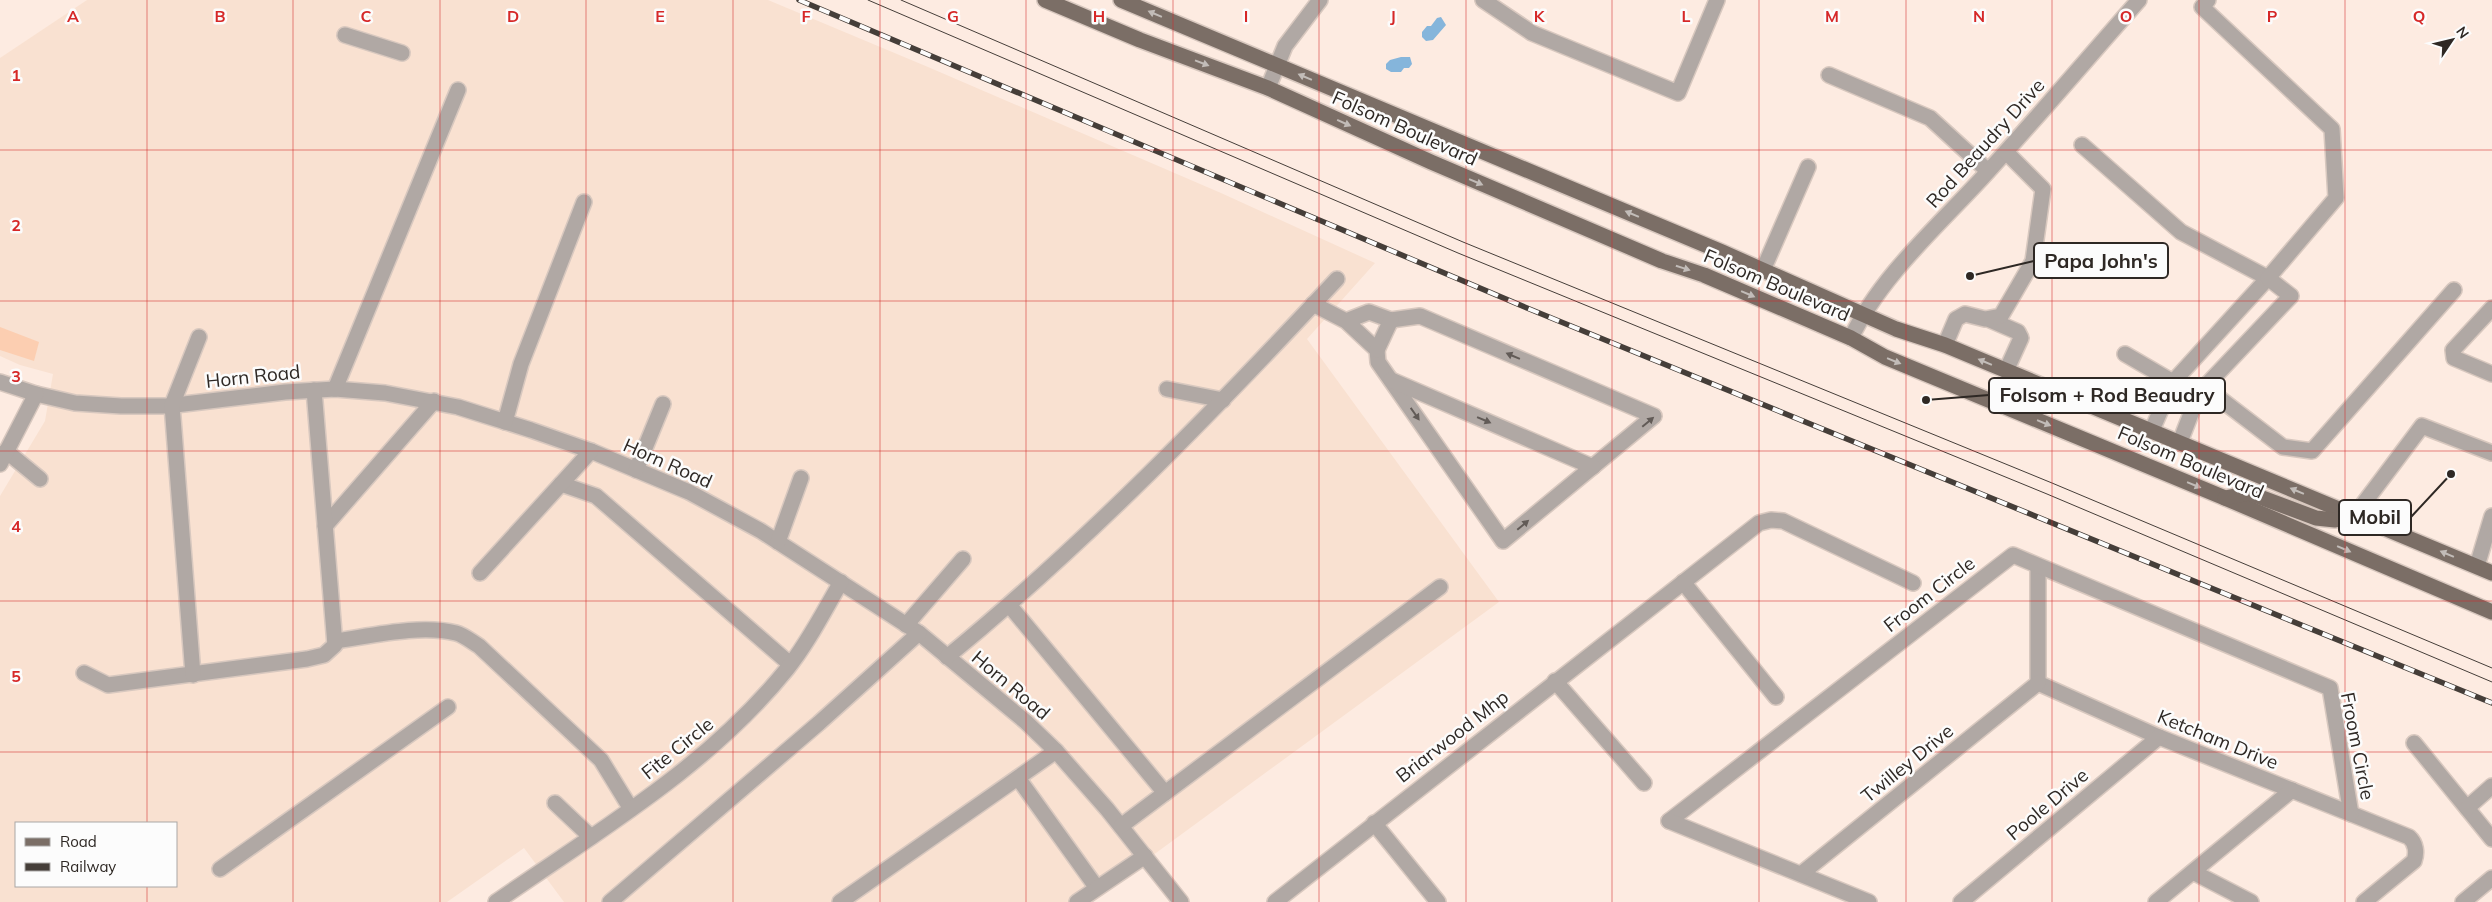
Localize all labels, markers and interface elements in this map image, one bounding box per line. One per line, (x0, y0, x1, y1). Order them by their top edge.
text: A (67, 6, 79, 26)
text: B (214, 6, 226, 26)
text: C (361, 6, 372, 26)
text: D (507, 6, 519, 26)
text: E (655, 6, 665, 26)
text: F (801, 6, 811, 26)
text: G (947, 6, 959, 26)
text: H (1093, 6, 1105, 26)
text: I (1244, 6, 1248, 26)
text: J (1390, 6, 1396, 26)
text: K (1534, 6, 1546, 26)
text: L (1682, 6, 1691, 26)
text: M (1825, 6, 1839, 26)
text: N (1973, 6, 1985, 26)
text: O (2120, 6, 2132, 26)
text: P (2267, 6, 2278, 26)
text: Q (2413, 6, 2425, 26)
one-way arrow (1147, 10, 1162, 18)
north arrow (2427, 15, 2477, 65)
text: N (2452, 23, 2473, 42)
one-way arrow (1195, 59, 1210, 67)
text: 1 (11, 65, 21, 85)
one-way arrow (1298, 72, 1312, 80)
street label: Rod Beaudry Drive (1921, 73, 2049, 213)
street label: Folsom Boulevard (1329, 85, 1481, 171)
one-way arrow (1337, 119, 1351, 127)
one-way arrow (1468, 178, 1483, 186)
one-way arrow (1625, 210, 1639, 218)
text: 2 (11, 215, 21, 235)
street label: Folsom Boulevard (1700, 243, 1854, 327)
callout: Papa John's (2034, 243, 2168, 278)
text: Papa John's (2044, 248, 2158, 273)
one-way arrow (1675, 265, 1690, 272)
one-way arrow (1741, 290, 1755, 298)
one-way arrow (1506, 351, 1520, 359)
one-way arrow (1887, 357, 1901, 365)
one-way arrow (1978, 358, 1992, 366)
street label: Horn Road (205, 359, 301, 393)
text: 3 (11, 366, 21, 386)
callout: Folsom + Rod Beaudry (1989, 378, 2225, 413)
text: Folsom + Rod Beaudry (1999, 382, 2215, 407)
one-way arrow (1410, 408, 1420, 421)
one-way arrow (1641, 416, 1654, 427)
one-way arrow (1477, 417, 1491, 425)
one-way arrow (2037, 419, 2051, 427)
street label: Folsom Boulevard (2114, 420, 2268, 504)
street label: Horn Road (620, 433, 716, 493)
one-way arrow (2187, 481, 2201, 489)
one-way arrow (2290, 486, 2304, 494)
callout: Mobil (2339, 500, 2411, 535)
text: Mobil (2349, 504, 2401, 529)
text: 4 (11, 516, 21, 536)
one-way arrow (1516, 520, 1529, 531)
one-way arrow (2337, 545, 2351, 553)
one-way arrow (2440, 549, 2454, 557)
street label: Froom Circle (1879, 551, 1979, 637)
street label: Horn Road (967, 645, 1055, 725)
text: 5 (11, 666, 21, 686)
street label: Briarwood Mhp (1391, 685, 1513, 787)
street label: Froom Circle (2336, 690, 2380, 802)
street label: Ketcham Drive (2154, 704, 2282, 774)
street label: Fite Circle (636, 712, 718, 784)
street label: Twilley Drive (1856, 719, 1958, 807)
street label: Poole Drive (2001, 763, 2093, 845)
legend (15, 822, 178, 887)
text: Road (60, 832, 97, 851)
text: Railway (60, 857, 116, 876)

